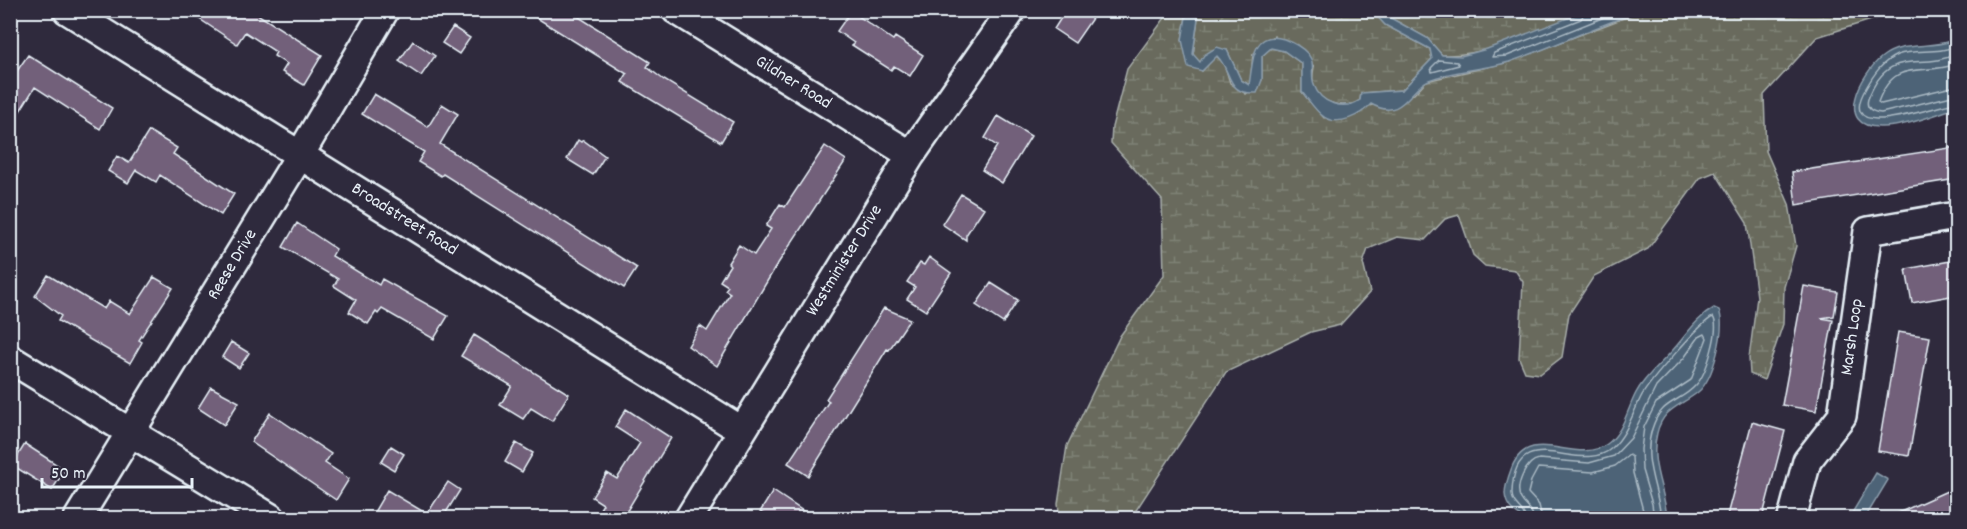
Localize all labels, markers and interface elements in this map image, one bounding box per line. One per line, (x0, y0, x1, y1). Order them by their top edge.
street label: Gildner Road (750, 50, 836, 116)
street label: Broadstreet Road (346, 177, 462, 263)
street label: Westminister Drive (801, 200, 889, 322)
street label: Reese Drive (202, 225, 264, 305)
street label: Marsh Loop (1835, 297, 1871, 377)
scale bar (42, 451, 192, 489)
text: 50 m (51, 462, 86, 487)

